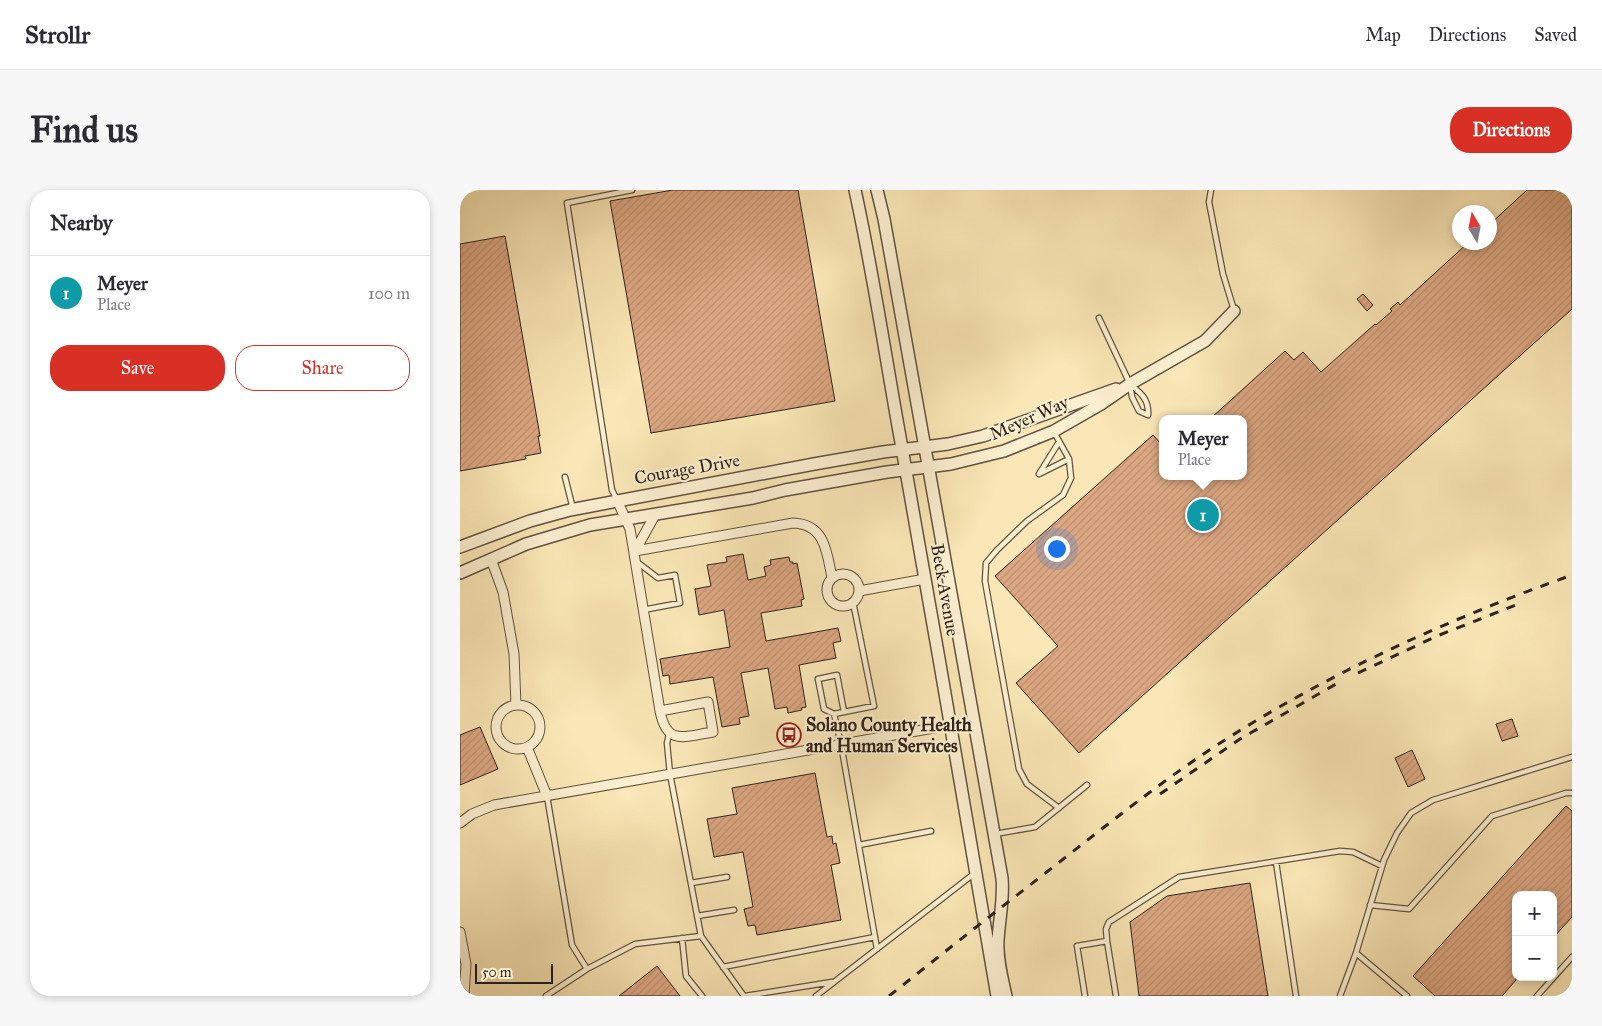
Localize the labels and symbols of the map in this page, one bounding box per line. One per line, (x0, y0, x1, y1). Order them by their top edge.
north arrow (1452, 205, 1497, 250)
street label: Meyer Way (986, 391, 1072, 445)
street label: Courage Drive (632, 449, 742, 490)
pin: 1 (1187, 496, 1219, 534)
your location (1044, 536, 1070, 562)
street label: Beck Avenue (926, 542, 964, 638)
place label: Solano County Health and Human Services (806, 714, 973, 757)
bus stop icon: Solano County Health and Human Services (776, 722, 802, 748)
scale bar (475, 961, 552, 984)

